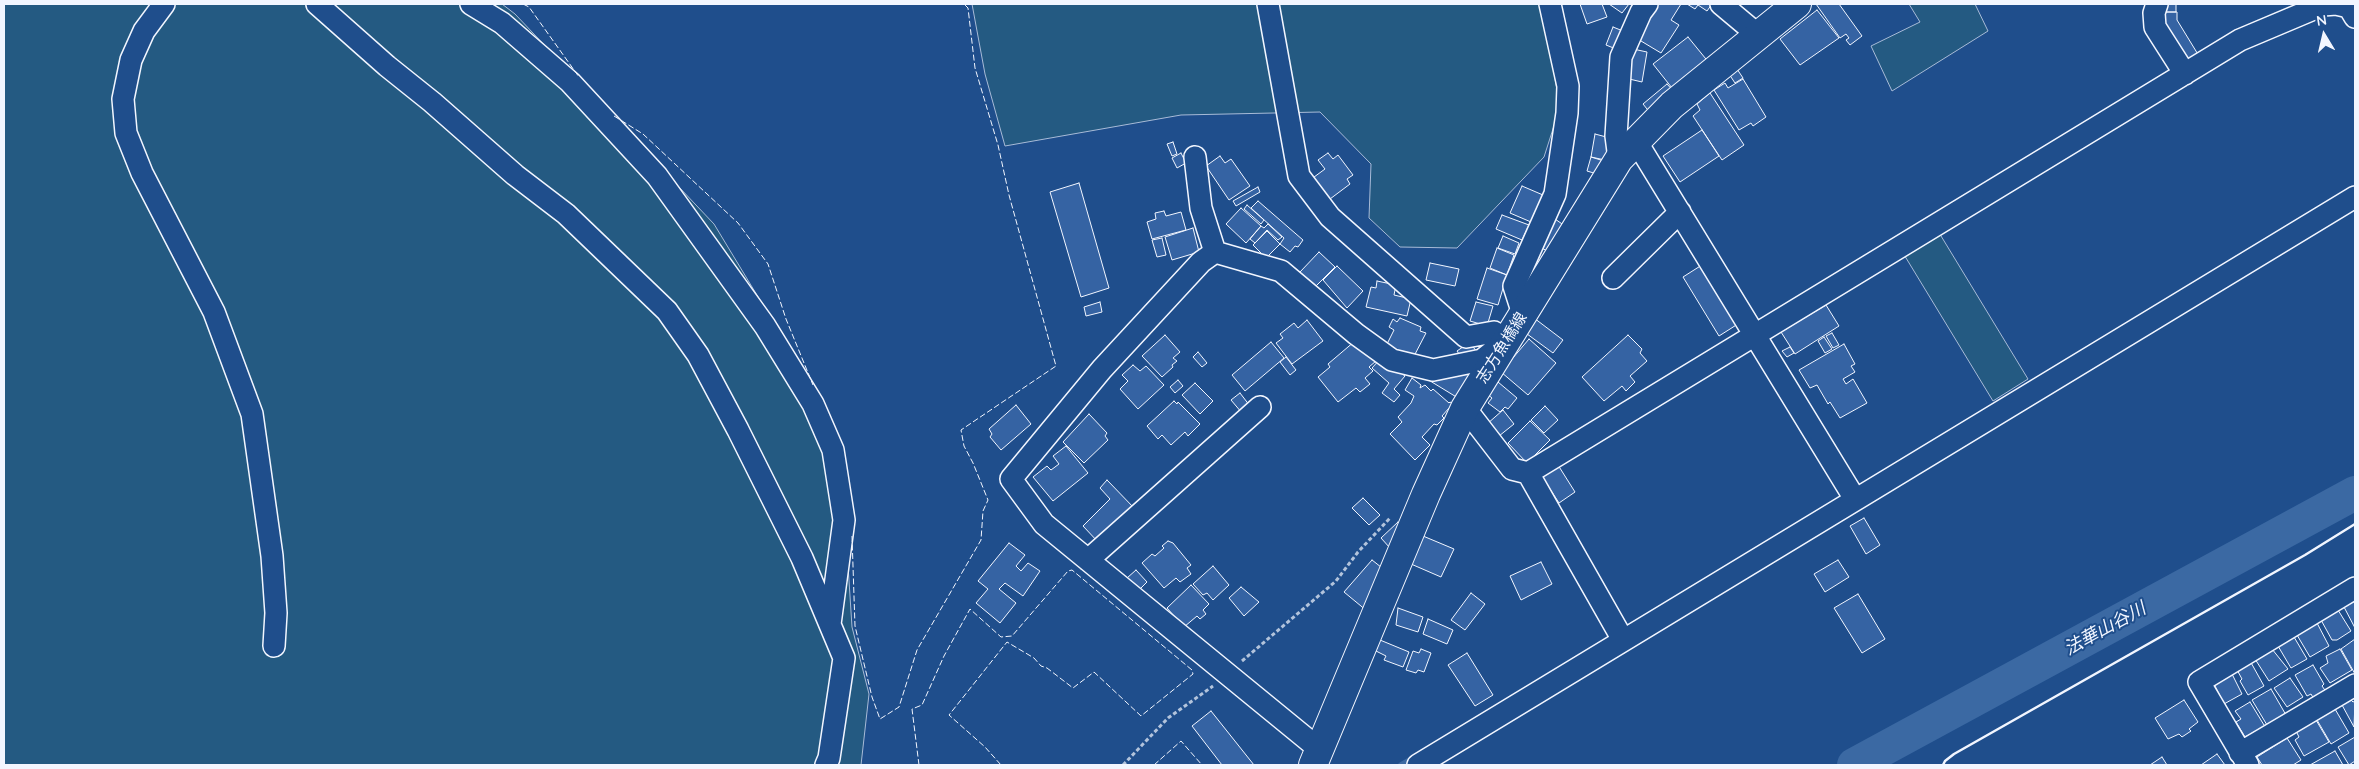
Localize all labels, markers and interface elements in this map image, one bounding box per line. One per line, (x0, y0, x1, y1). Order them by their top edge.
north arrow (2299, 10, 2349, 60)
text: N (2315, 10, 2328, 30)
street label: 志方魚橋線 (1473, 309, 1531, 387)
water label: 法華山谷川 (2060, 598, 2150, 660)

